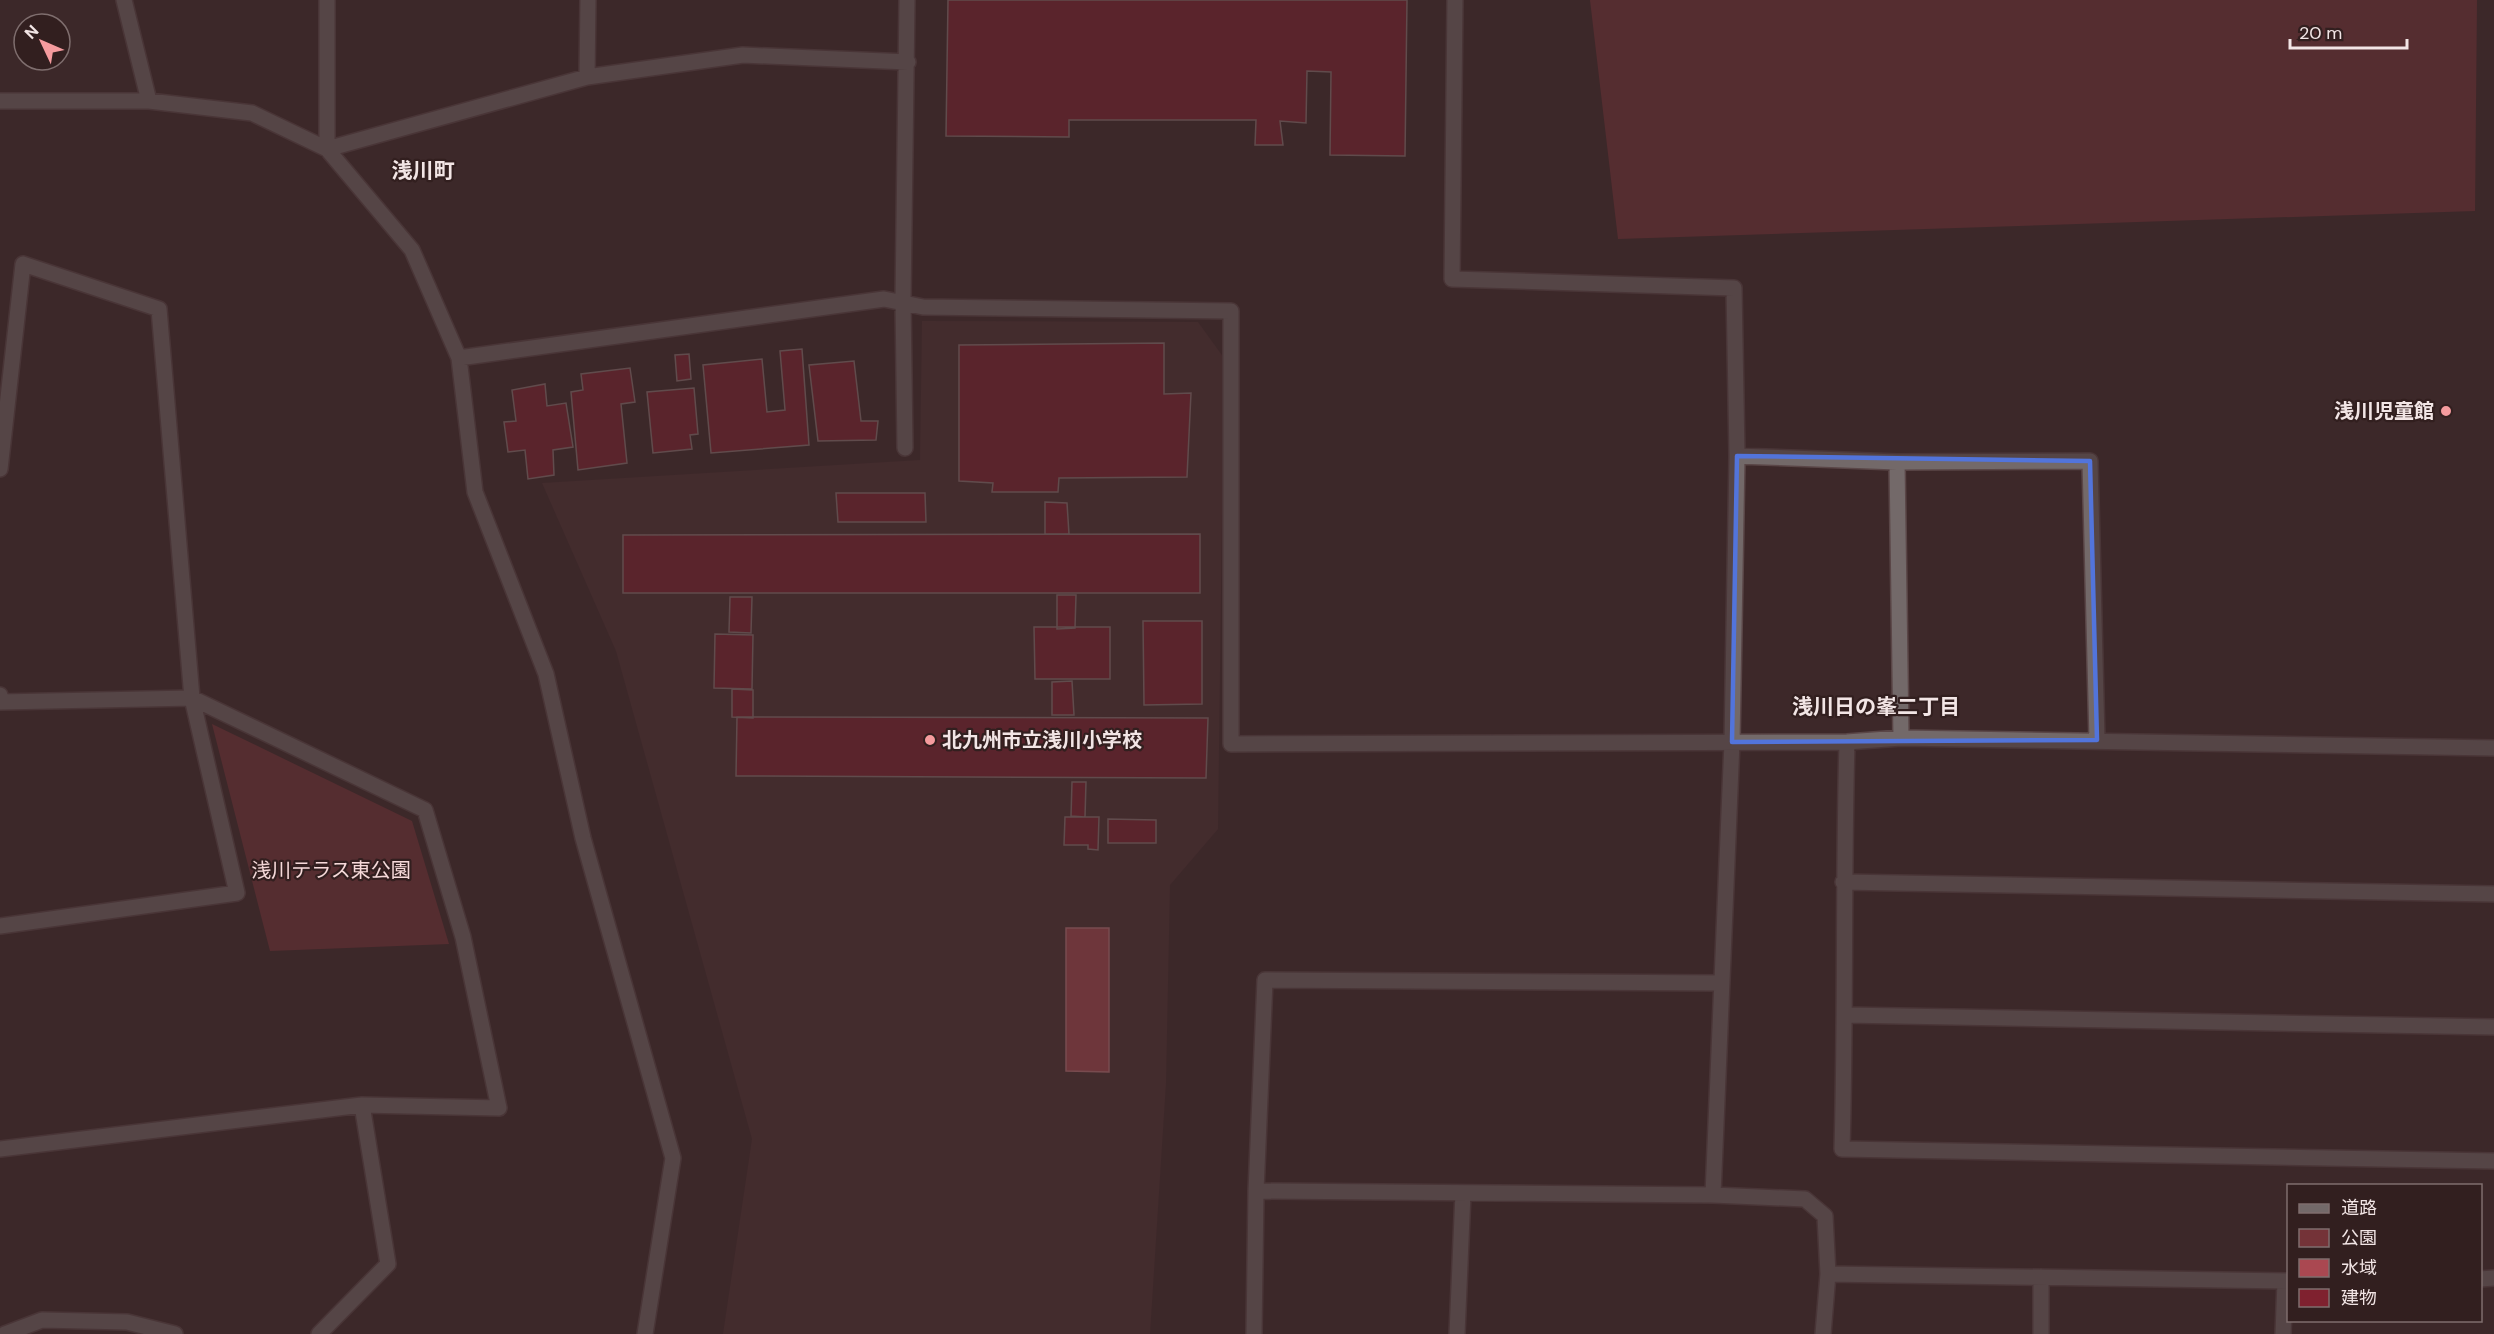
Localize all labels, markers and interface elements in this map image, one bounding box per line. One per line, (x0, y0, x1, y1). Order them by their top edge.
north arrow (12, 12, 72, 72)
scale bar (2290, 12, 2407, 50)
text: N (20, 20, 43, 43)
text: 20 m (2299, 21, 2342, 45)
district label: 浅川町 (392, 157, 455, 185)
place label: 浅川児童館 (2334, 398, 2434, 424)
marker: 浅川児童館 (2439, 404, 2453, 418)
district label: 浅川日の峯二丁目 (1792, 693, 1960, 721)
place label: 北九州市立浅川小学校 (942, 727, 1142, 753)
marker: 北九州市立浅川小学校 (923, 733, 937, 747)
park label: 浅川テラス東公園 (251, 857, 411, 883)
legend (2287, 1184, 2482, 1322)
text: 道路 (2341, 1196, 2377, 1220)
text: 公園 (2341, 1226, 2377, 1250)
text: 水域 (2341, 1256, 2377, 1280)
text: 建物 (2341, 1286, 2377, 1310)

